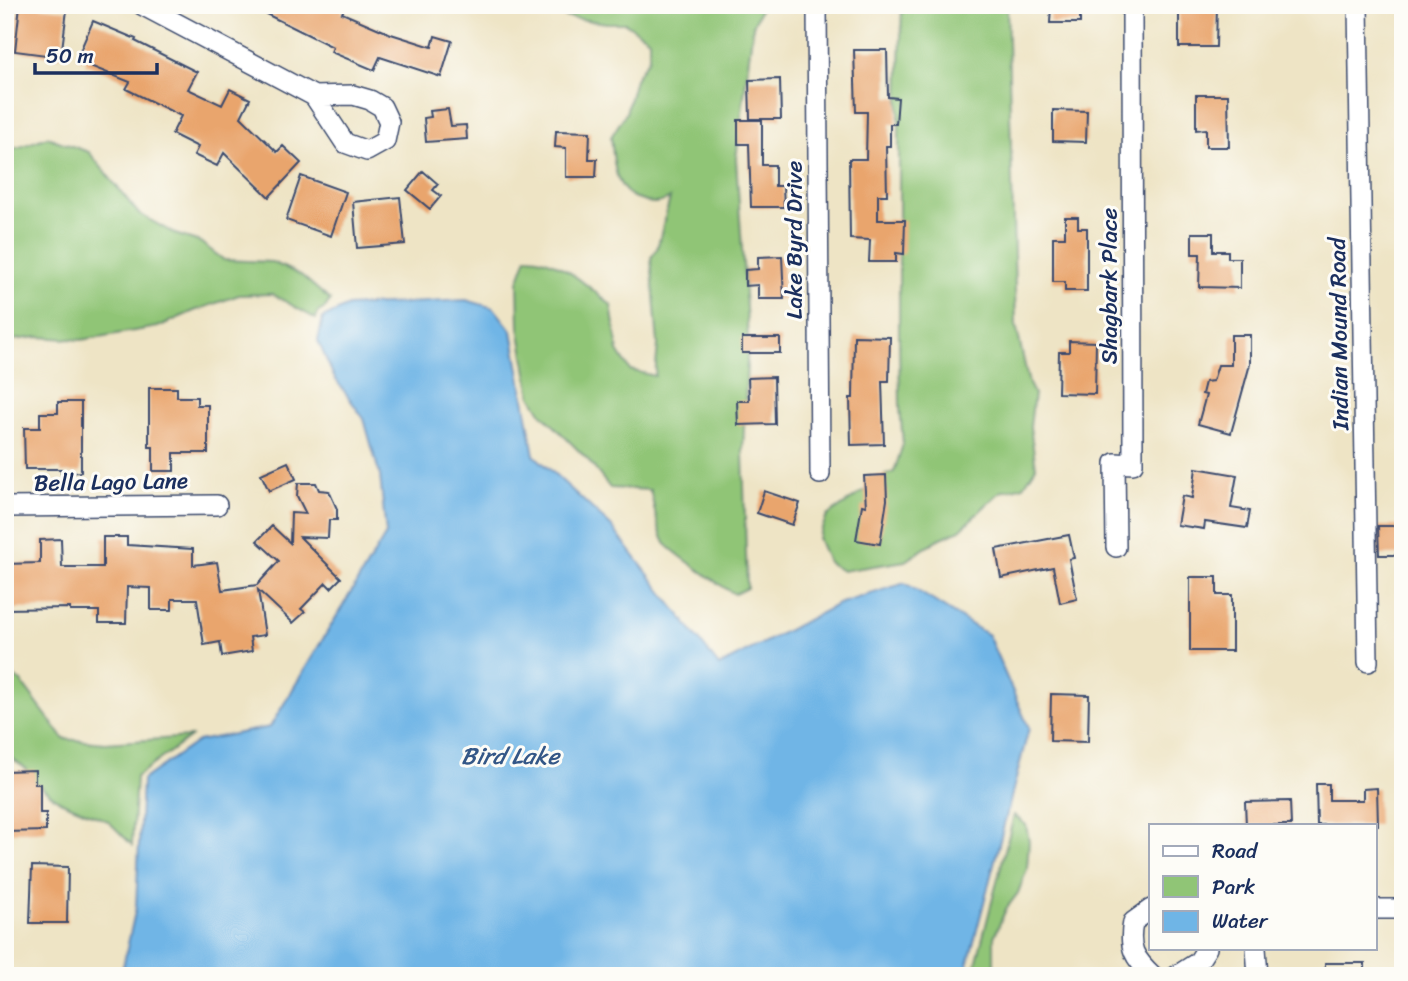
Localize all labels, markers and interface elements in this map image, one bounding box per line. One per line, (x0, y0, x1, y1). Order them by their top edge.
scale bar (35, 32, 158, 76)
text: 50 m (46, 37, 94, 75)
street label: Lake Byrd Drive (774, 161, 815, 319)
street label: Shagbark Place (1089, 208, 1130, 364)
street label: Indian Mound Road (1317, 236, 1361, 431)
street label: Bella Lago Lane (34, 460, 188, 504)
water label: Bird Lake (461, 735, 561, 777)
legend (1149, 824, 1376, 950)
text: Road (1212, 832, 1259, 870)
text: Park (1212, 868, 1255, 906)
text: Water (1212, 902, 1269, 940)

